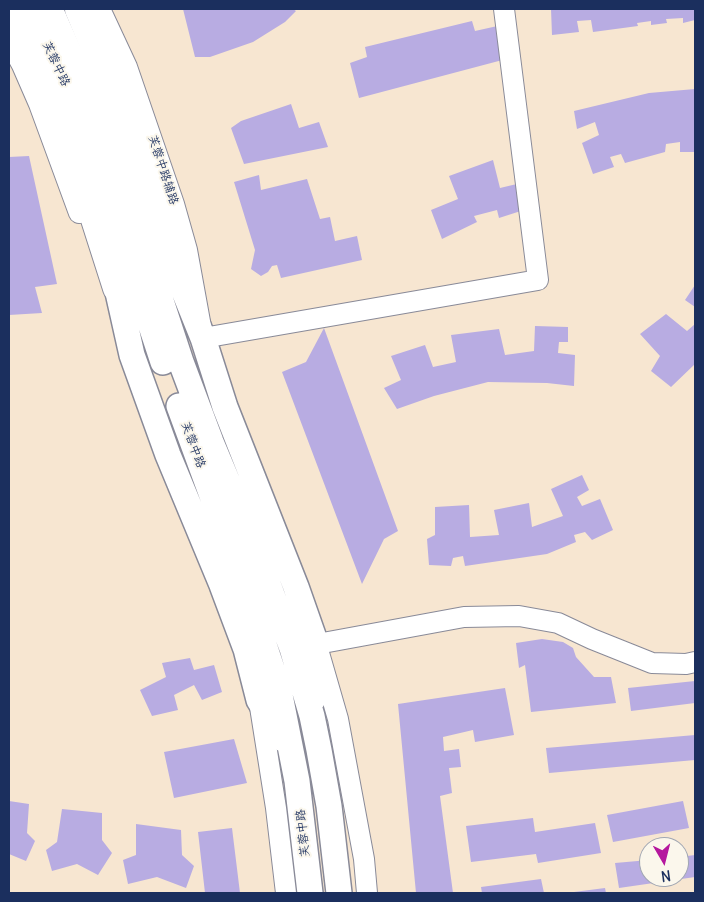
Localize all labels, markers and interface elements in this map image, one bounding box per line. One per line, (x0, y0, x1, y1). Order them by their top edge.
street label: 芙蓉中路 (39, 39, 73, 89)
street label: 芙蓉中路辅路 (145, 134, 181, 206)
street label: 芙蓉中路 (178, 420, 208, 470)
street label: 芙蓉中路 (293, 808, 313, 858)
north arrow (639, 837, 689, 887)
text: N (660, 866, 672, 885)

